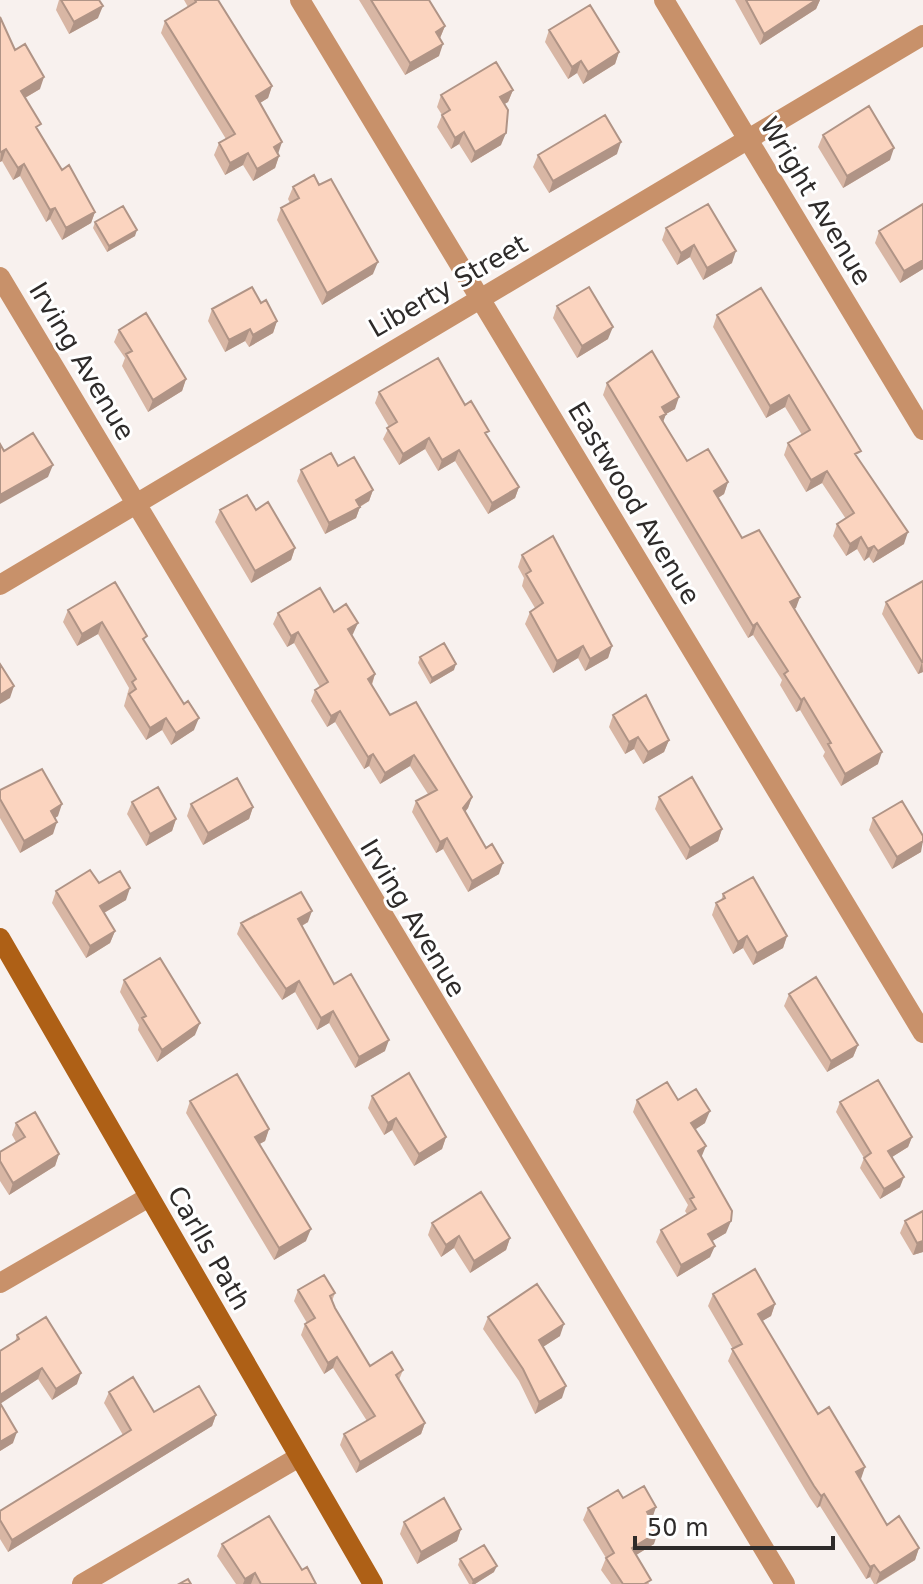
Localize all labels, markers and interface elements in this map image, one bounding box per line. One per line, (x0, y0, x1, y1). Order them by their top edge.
street label: Wright Avenue (754, 112, 878, 290)
street label: Liberty Street (364, 229, 532, 343)
street label: Irving Avenue (23, 277, 141, 445)
street label: Eastwood Avenue (562, 396, 706, 610)
street label: Irving Avenue (354, 834, 472, 1002)
street label: Carlls Path (161, 1181, 257, 1315)
scale bar (635, 1500, 833, 1550)
text: 50 m (647, 1514, 709, 1542)

